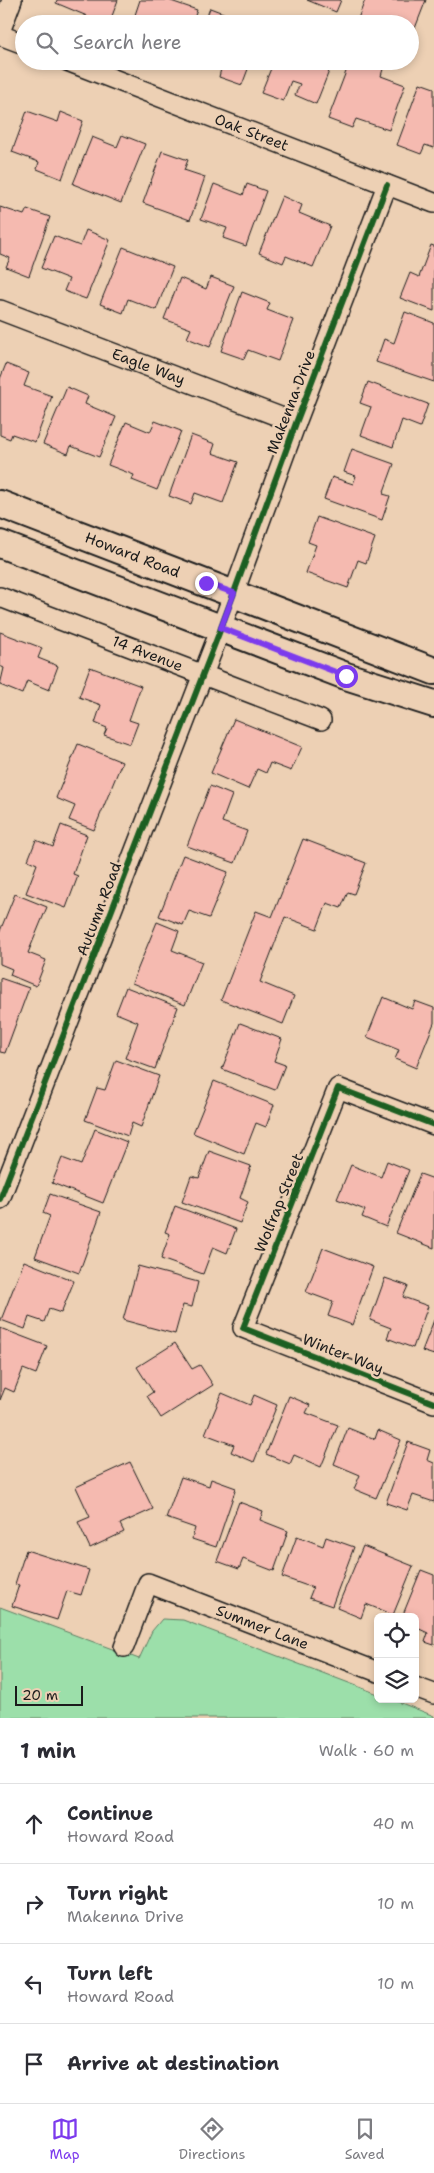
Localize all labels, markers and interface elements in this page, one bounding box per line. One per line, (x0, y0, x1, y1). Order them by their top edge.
search box (15, 15, 419, 70)
icon: search (33, 29, 61, 57)
text: Search here (73, 30, 182, 55)
street label: Oak Street (212, 109, 292, 156)
street label: Eagle Way (109, 344, 188, 390)
street label: Makenna Drive (262, 347, 320, 457)
street label: Howard Road (82, 528, 183, 583)
route end (195, 572, 218, 595)
street label: 14 Avenue (109, 631, 186, 676)
route start (335, 665, 358, 688)
street label: Autumn Road (72, 859, 126, 959)
street label: Wolfrap Street (250, 1150, 308, 1256)
street label: Winter Way (300, 1329, 386, 1379)
street label: Summer Lane (213, 1600, 312, 1654)
map controls (374, 1613, 419, 1703)
button: locate (374, 1613, 419, 1658)
button: layers (374, 1658, 419, 1703)
scale bar (15, 1683, 82, 1706)
text: 20 m (22, 1686, 58, 1704)
text: 1 min (20, 1737, 76, 1765)
text: Walk · 60 m (319, 1740, 414, 1761)
text: Continue (67, 1801, 153, 1826)
icon: ahead (20, 1810, 48, 1838)
text: 40 m (372, 1813, 414, 1834)
text: Howard Road (67, 1826, 174, 1847)
text: Turn right (67, 1881, 168, 1906)
icon: right (20, 1890, 48, 1918)
text: 10 m (377, 1893, 414, 1914)
text: Makenna Drive (67, 1906, 184, 1927)
text: Turn left (67, 1961, 153, 1986)
icon: left (20, 1970, 48, 1998)
text: 10 m (377, 1973, 414, 1994)
text: Howard Road (67, 1986, 174, 2007)
icon: arrive (20, 2050, 48, 2078)
text: Arrive at destination (67, 2051, 279, 2076)
tab: Map (50, 2115, 80, 2163)
tab: Directions (179, 2115, 245, 2163)
tab: Saved (345, 2115, 384, 2163)

